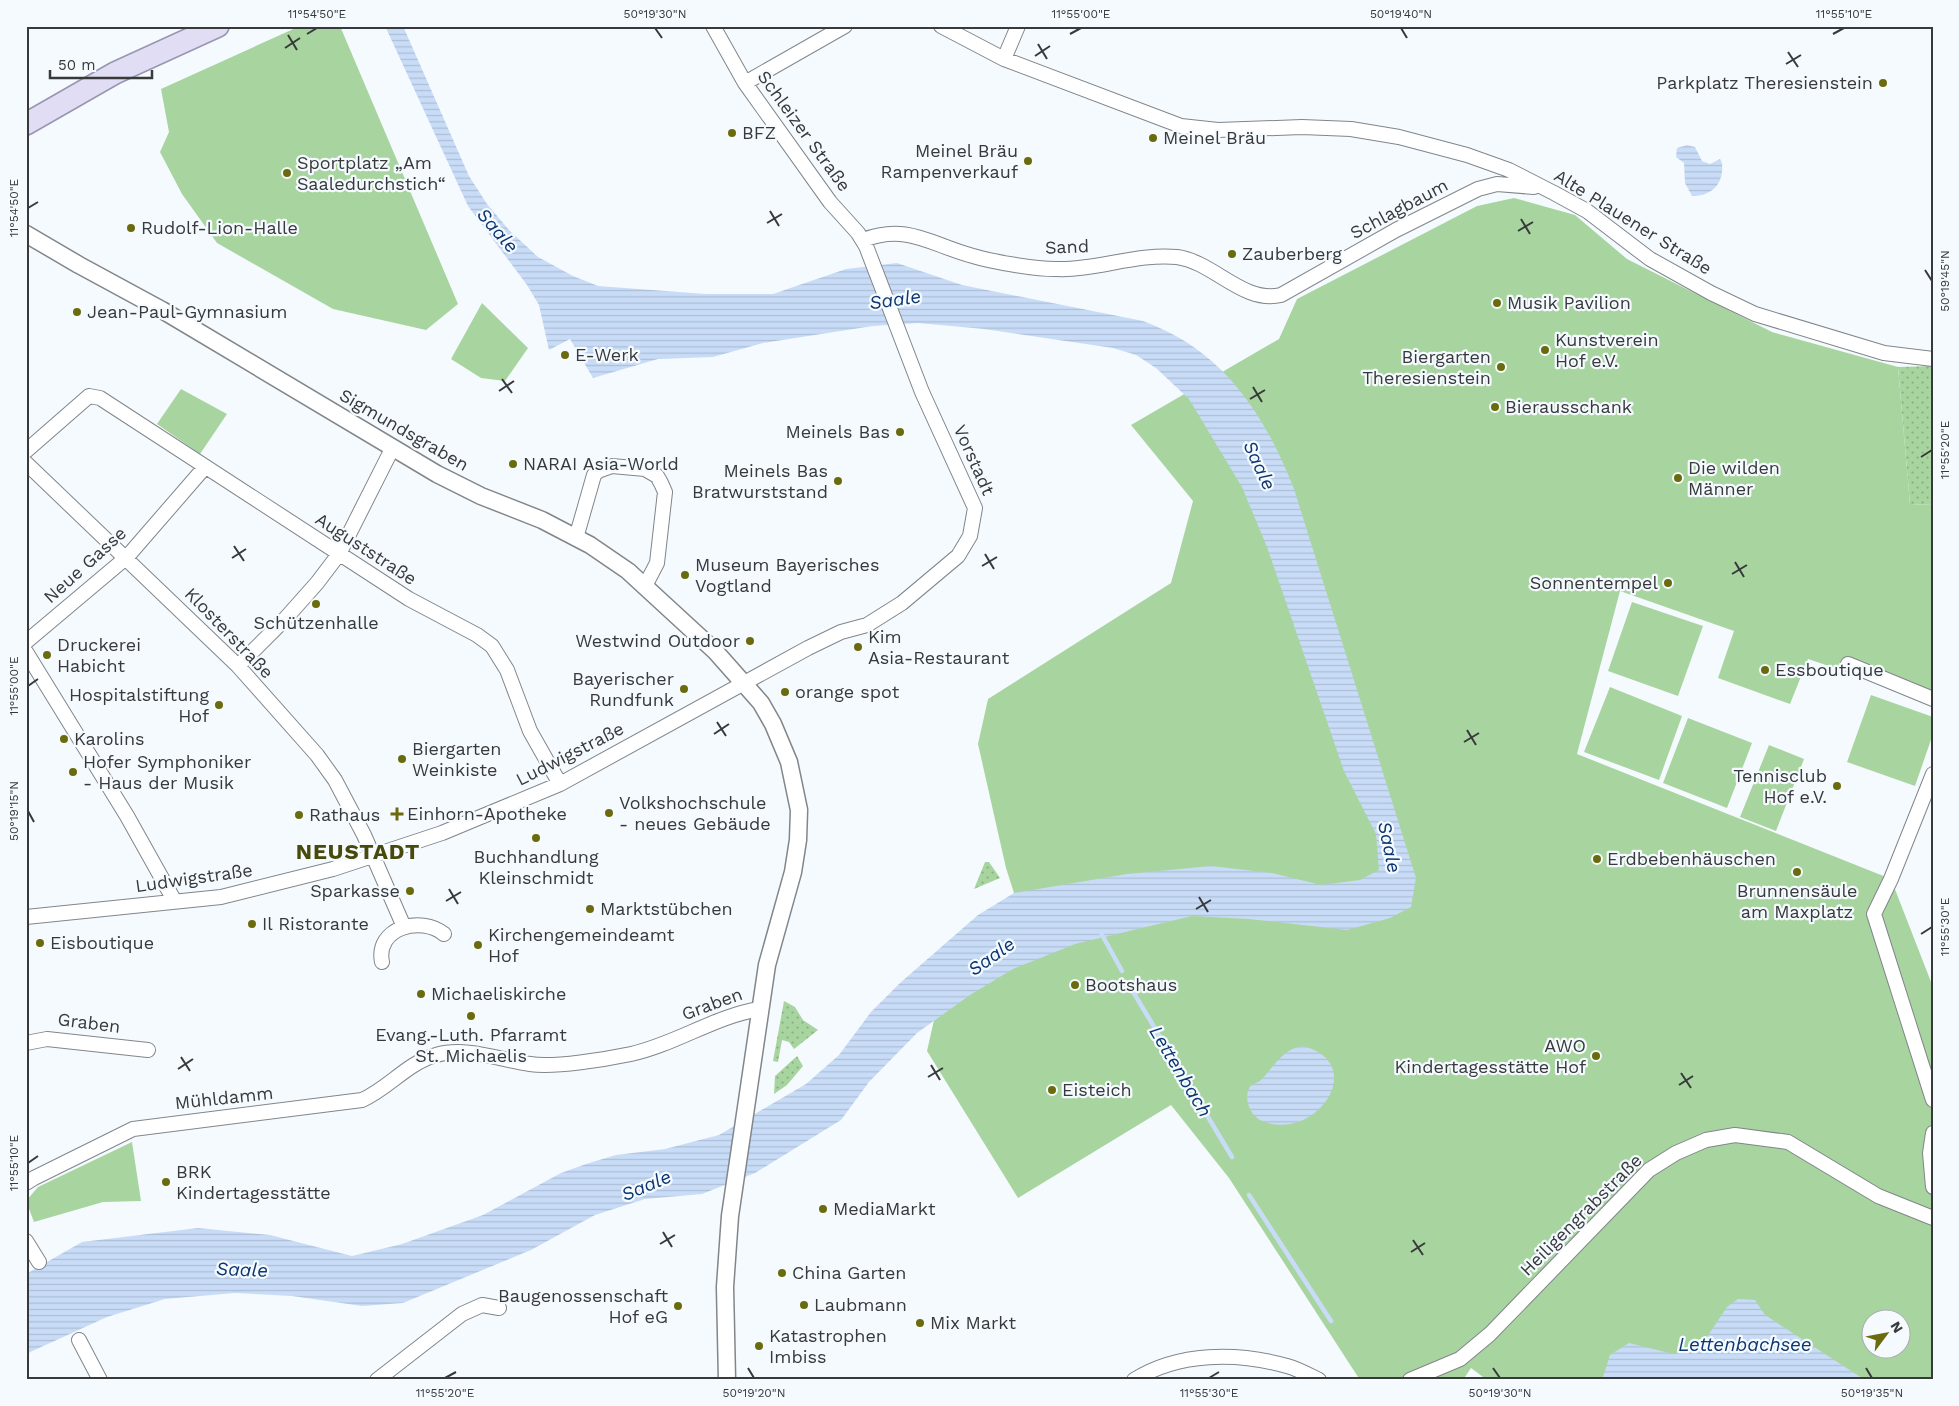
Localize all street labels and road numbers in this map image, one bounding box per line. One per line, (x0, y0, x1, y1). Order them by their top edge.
street label: Schleizer Straße (754, 66, 855, 195)
street label: Alte Plauener Straße (1551, 165, 1716, 279)
street label: Schlagbaum (1346, 174, 1451, 243)
street label: Sand (1045, 235, 1089, 258)
street label: Sigmundsgraben (336, 384, 473, 475)
street label: Vorstadt (950, 421, 999, 499)
street label: Auguststraße (312, 508, 421, 589)
street label: Neue Gasse (39, 522, 130, 607)
street label: Klosterstraße (181, 583, 278, 682)
street label: Ludwigstraße (512, 717, 627, 790)
street label: Ludwigstraße (134, 859, 254, 896)
street label: Graben (679, 983, 745, 1024)
street label: Graben (56, 1008, 122, 1037)
street label: Mühldamm (174, 1082, 274, 1113)
street label: Heiligengrabstraße (1515, 1149, 1646, 1280)

